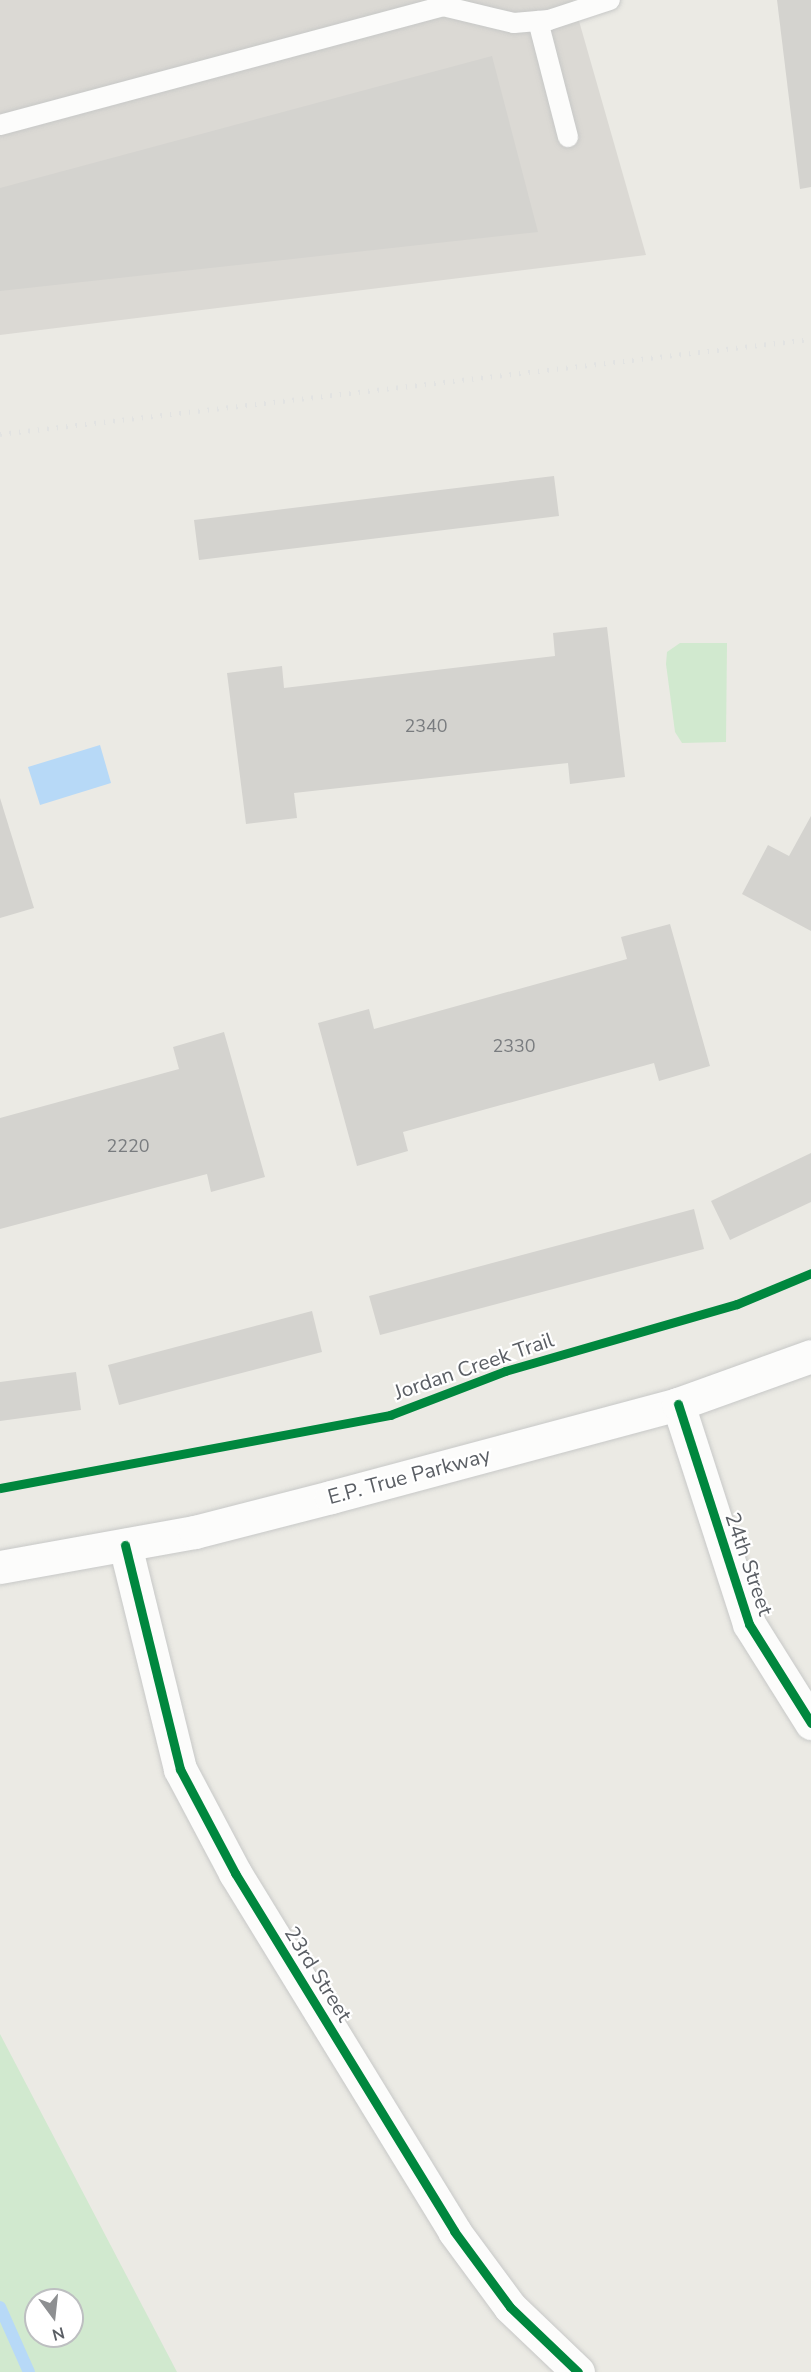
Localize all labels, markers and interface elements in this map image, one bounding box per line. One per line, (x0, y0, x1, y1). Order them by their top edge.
house number: 2340 (404, 715, 448, 737)
house number: 2330 (492, 1035, 536, 1057)
house number: 2220 (106, 1135, 150, 1157)
street label: Jordan Creek Trail (391, 1327, 557, 1405)
street label: E.P. True Parkway (325, 1442, 493, 1510)
street label: 24th Street (720, 1509, 778, 1619)
street label: 23rd Street (279, 1922, 357, 2026)
north arrow (24, 2288, 84, 2348)
text: N (50, 2321, 67, 2346)

